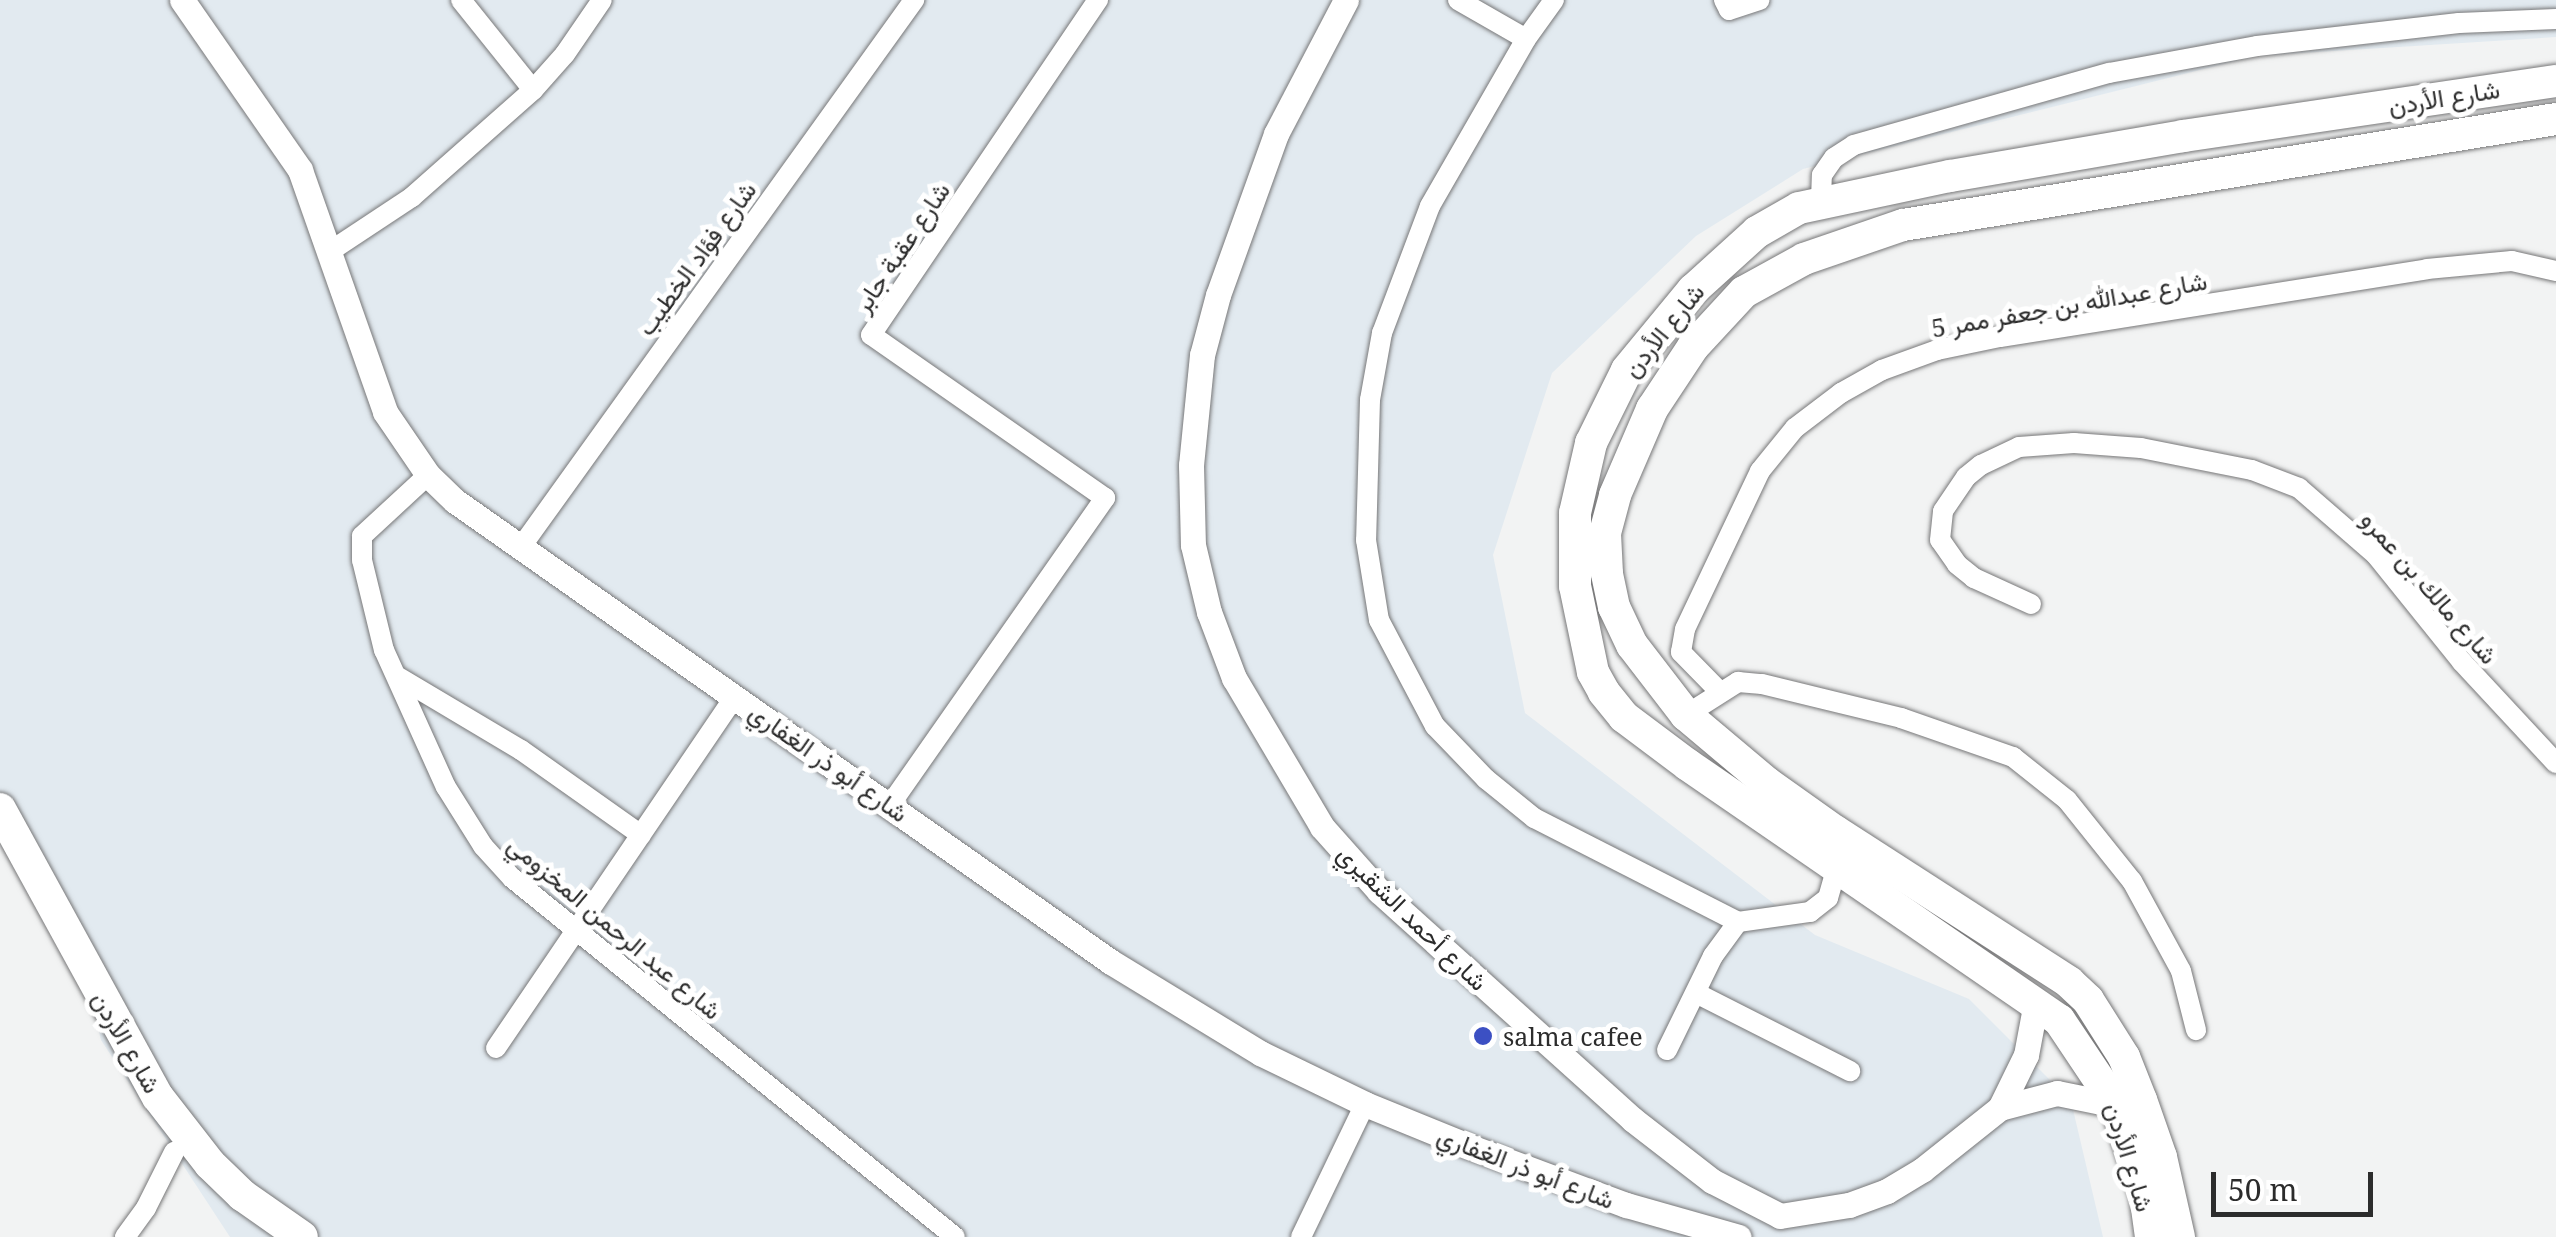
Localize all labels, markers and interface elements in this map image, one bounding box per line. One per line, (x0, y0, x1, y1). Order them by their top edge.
street label: شارع الأردن (2386, 73, 2502, 121)
street label: شارع فؤاد الخطيب (630, 175, 762, 341)
street label: شارع عقبة جابر (846, 176, 956, 318)
street label: شارع عبدالله بن جعفر ممر 5 (1929, 265, 2209, 343)
street label: شارع الأردن (1616, 277, 1710, 383)
street label: شارع مالك بن عمرو (2355, 504, 2505, 670)
street label: شارع أبو ذر الغفاري (744, 696, 914, 828)
street label: شارع عبد الرحمن المخزومي (502, 829, 728, 1025)
street label: شارع أحمد الشقيري (1332, 838, 1494, 996)
street label: شارع الأردن (86, 986, 168, 1098)
place label: salma cafee (1503, 1021, 1643, 1051)
marker: salma cafee (1472, 1025, 1494, 1047)
street label: شارع الأردن (2099, 1099, 2161, 1215)
street label: شارع أبو ذر الغفاري (1433, 1119, 1619, 1215)
scale bar (2216, 1152, 2378, 1214)
text: 50 m (2228, 1169, 2298, 1210)

